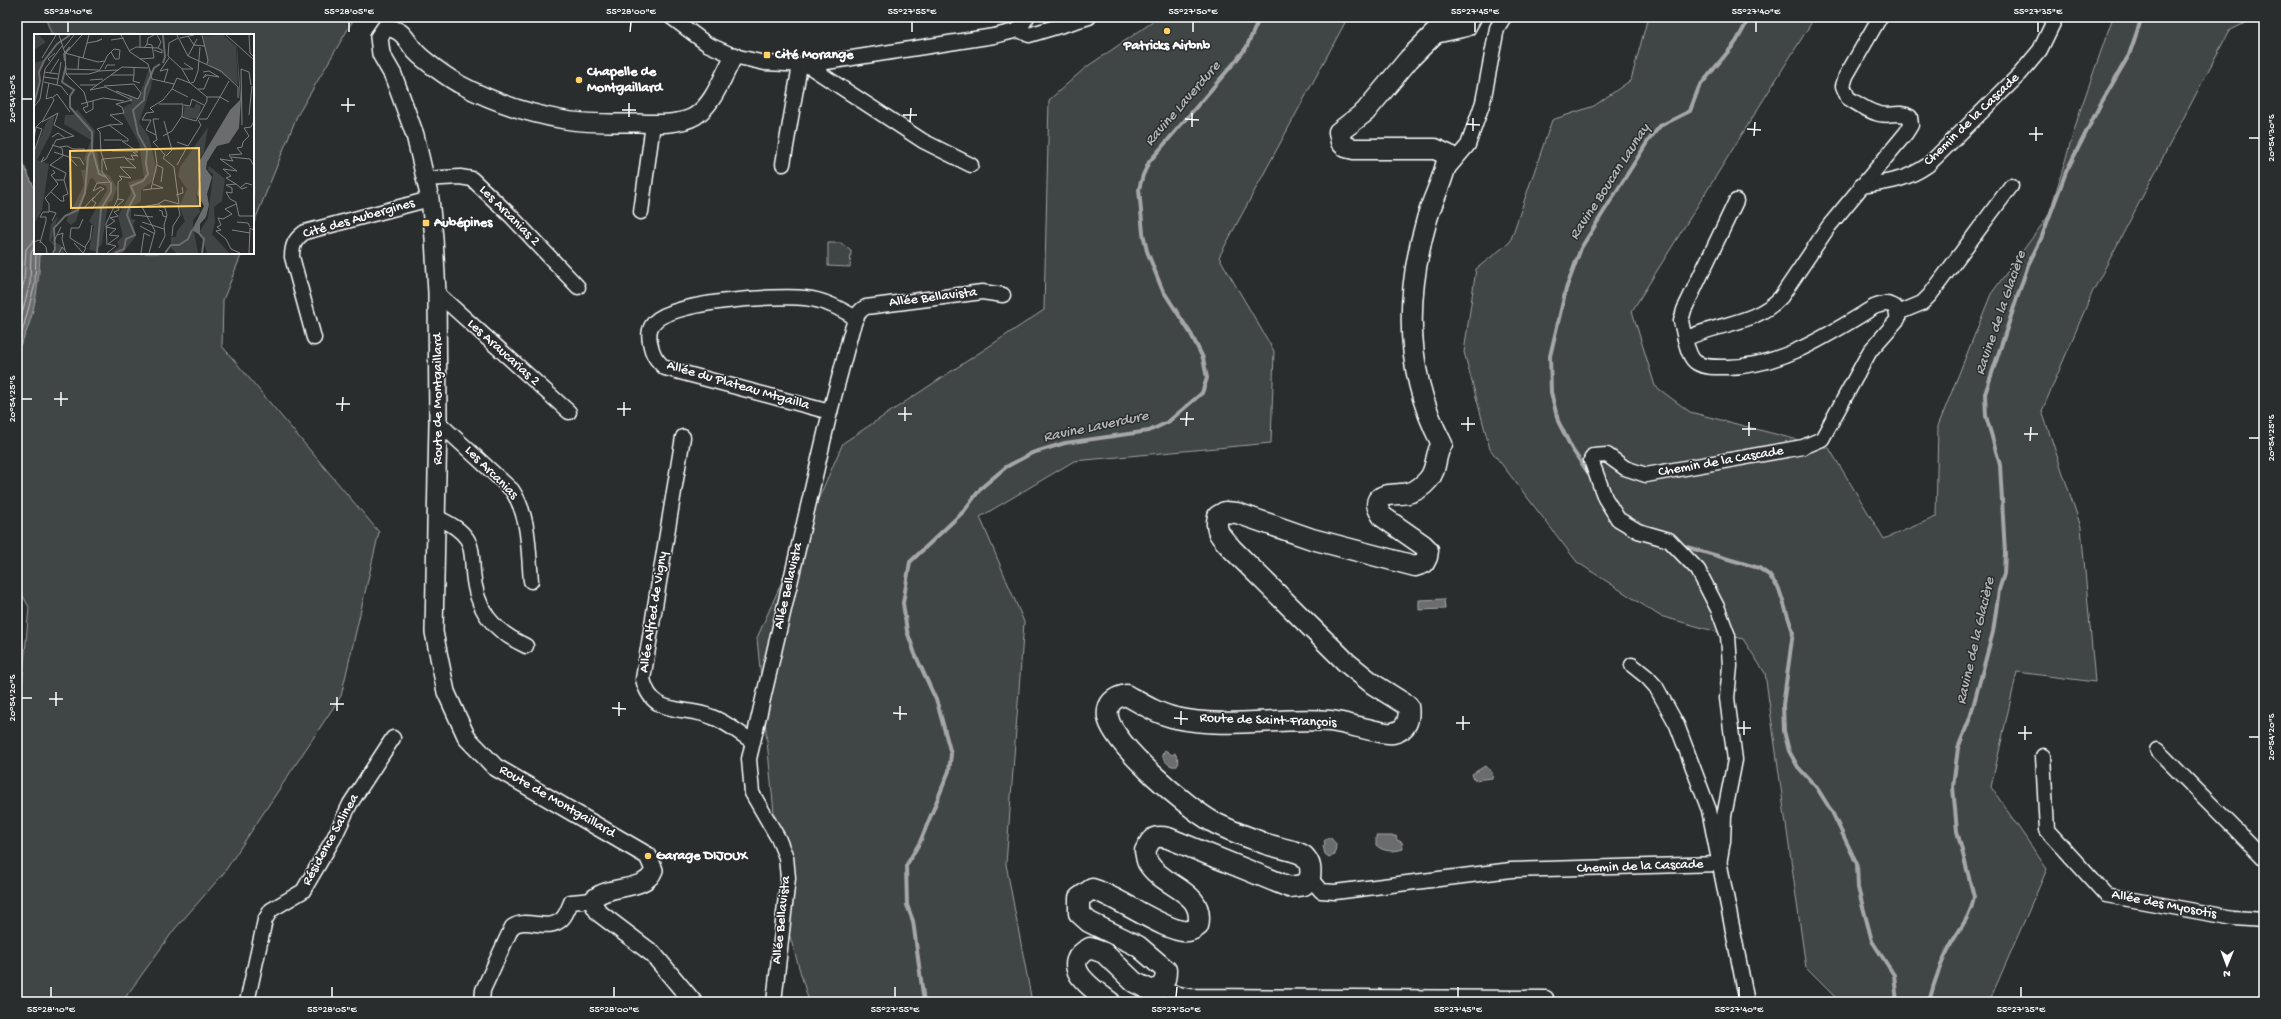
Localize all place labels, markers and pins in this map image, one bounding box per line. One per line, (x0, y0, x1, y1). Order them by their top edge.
marker: Patricks Airbnb (1162, 26, 1172, 36)
place label: Patricks Airbnb (1123, 38, 1211, 55)
place label: Cité Morange (774, 47, 854, 64)
marker: Cité Morange (762, 50, 772, 60)
place label: Chapelle de Montgaillard (586, 64, 664, 97)
marker: Chapelle de Montgaillard (574, 75, 584, 85)
place label: Aubépines (433, 215, 493, 232)
marker: Aubépines (421, 218, 431, 228)
place label: Garage DIJOUX (656, 848, 749, 865)
marker: Garage DIJOUX (643, 851, 653, 861)

